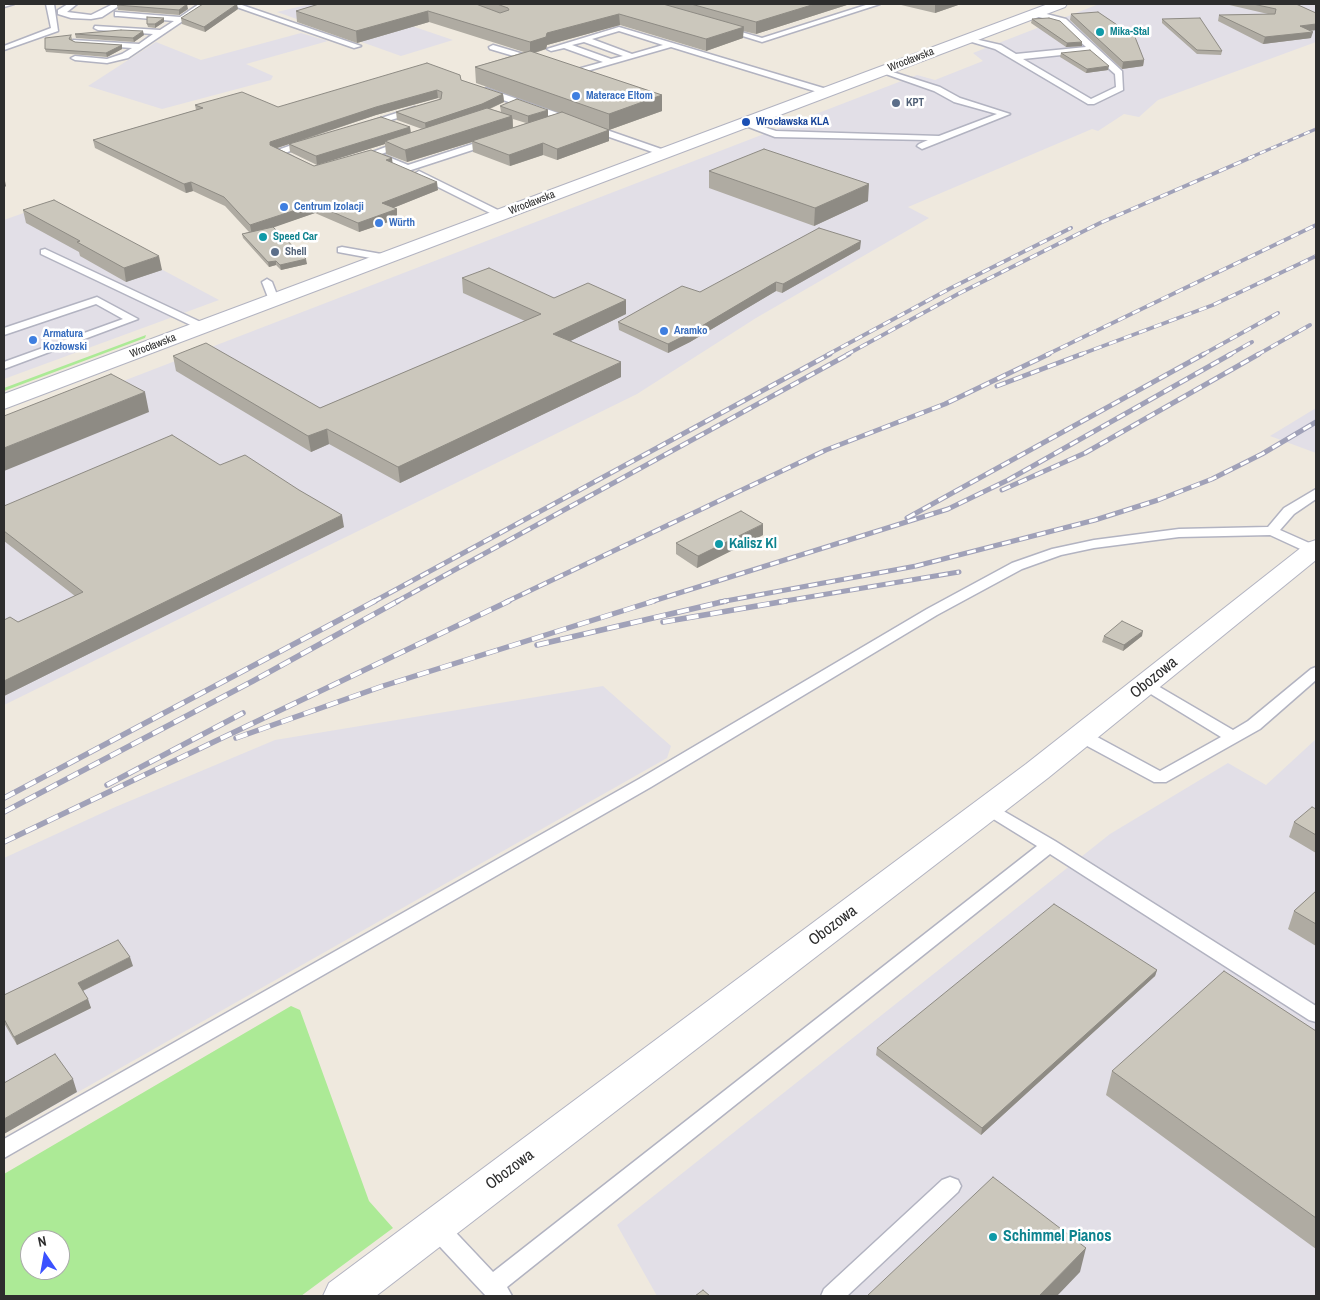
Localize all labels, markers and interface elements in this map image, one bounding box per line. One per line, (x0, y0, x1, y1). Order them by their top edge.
place label: Mika-Stal (1110, 25, 1150, 39)
marker: Mika-Stal (1094, 26, 1106, 38)
street label: Wrocławska (886, 45, 936, 75)
place label: Materace Eltom (586, 89, 653, 103)
marker: Materace Eltom (570, 90, 582, 102)
place label: KPT (906, 96, 924, 110)
marker: KPT (890, 97, 902, 109)
place label: Wrocławska KLA (756, 115, 829, 129)
marker: Wrocławska KLA (740, 116, 752, 128)
street label: Wrocławska (507, 188, 557, 218)
place label: Centrum Izolacji (294, 200, 364, 214)
marker: Centrum Izolacji (278, 201, 290, 213)
place label: Würth (389, 216, 415, 230)
marker: Würth (373, 217, 385, 229)
place label: Speed Car (273, 230, 318, 244)
marker: Speed Car (257, 231, 269, 243)
place label: Shell (285, 245, 307, 259)
marker: Shell (269, 246, 281, 258)
place label: Aramko (674, 324, 708, 338)
marker: Aramko (658, 325, 670, 337)
place label: Armatura Kozłowski (43, 327, 87, 353)
street label: Wrocławska (128, 331, 178, 361)
marker: Armatura Kozłowski (27, 334, 39, 346)
place label: Kalisz Kl (729, 536, 777, 552)
marker: Kalisz Kl (713, 538, 725, 550)
street label: Obozowa (1126, 653, 1182, 703)
street label: Obozowa (805, 902, 861, 950)
street label: Obozowa (482, 1146, 538, 1194)
place label: Schimmel Pianos (1003, 1227, 1112, 1247)
north arrow (20, 1230, 70, 1280)
marker: Schimmel Pianos (987, 1231, 999, 1243)
text: N (36, 1232, 48, 1251)

